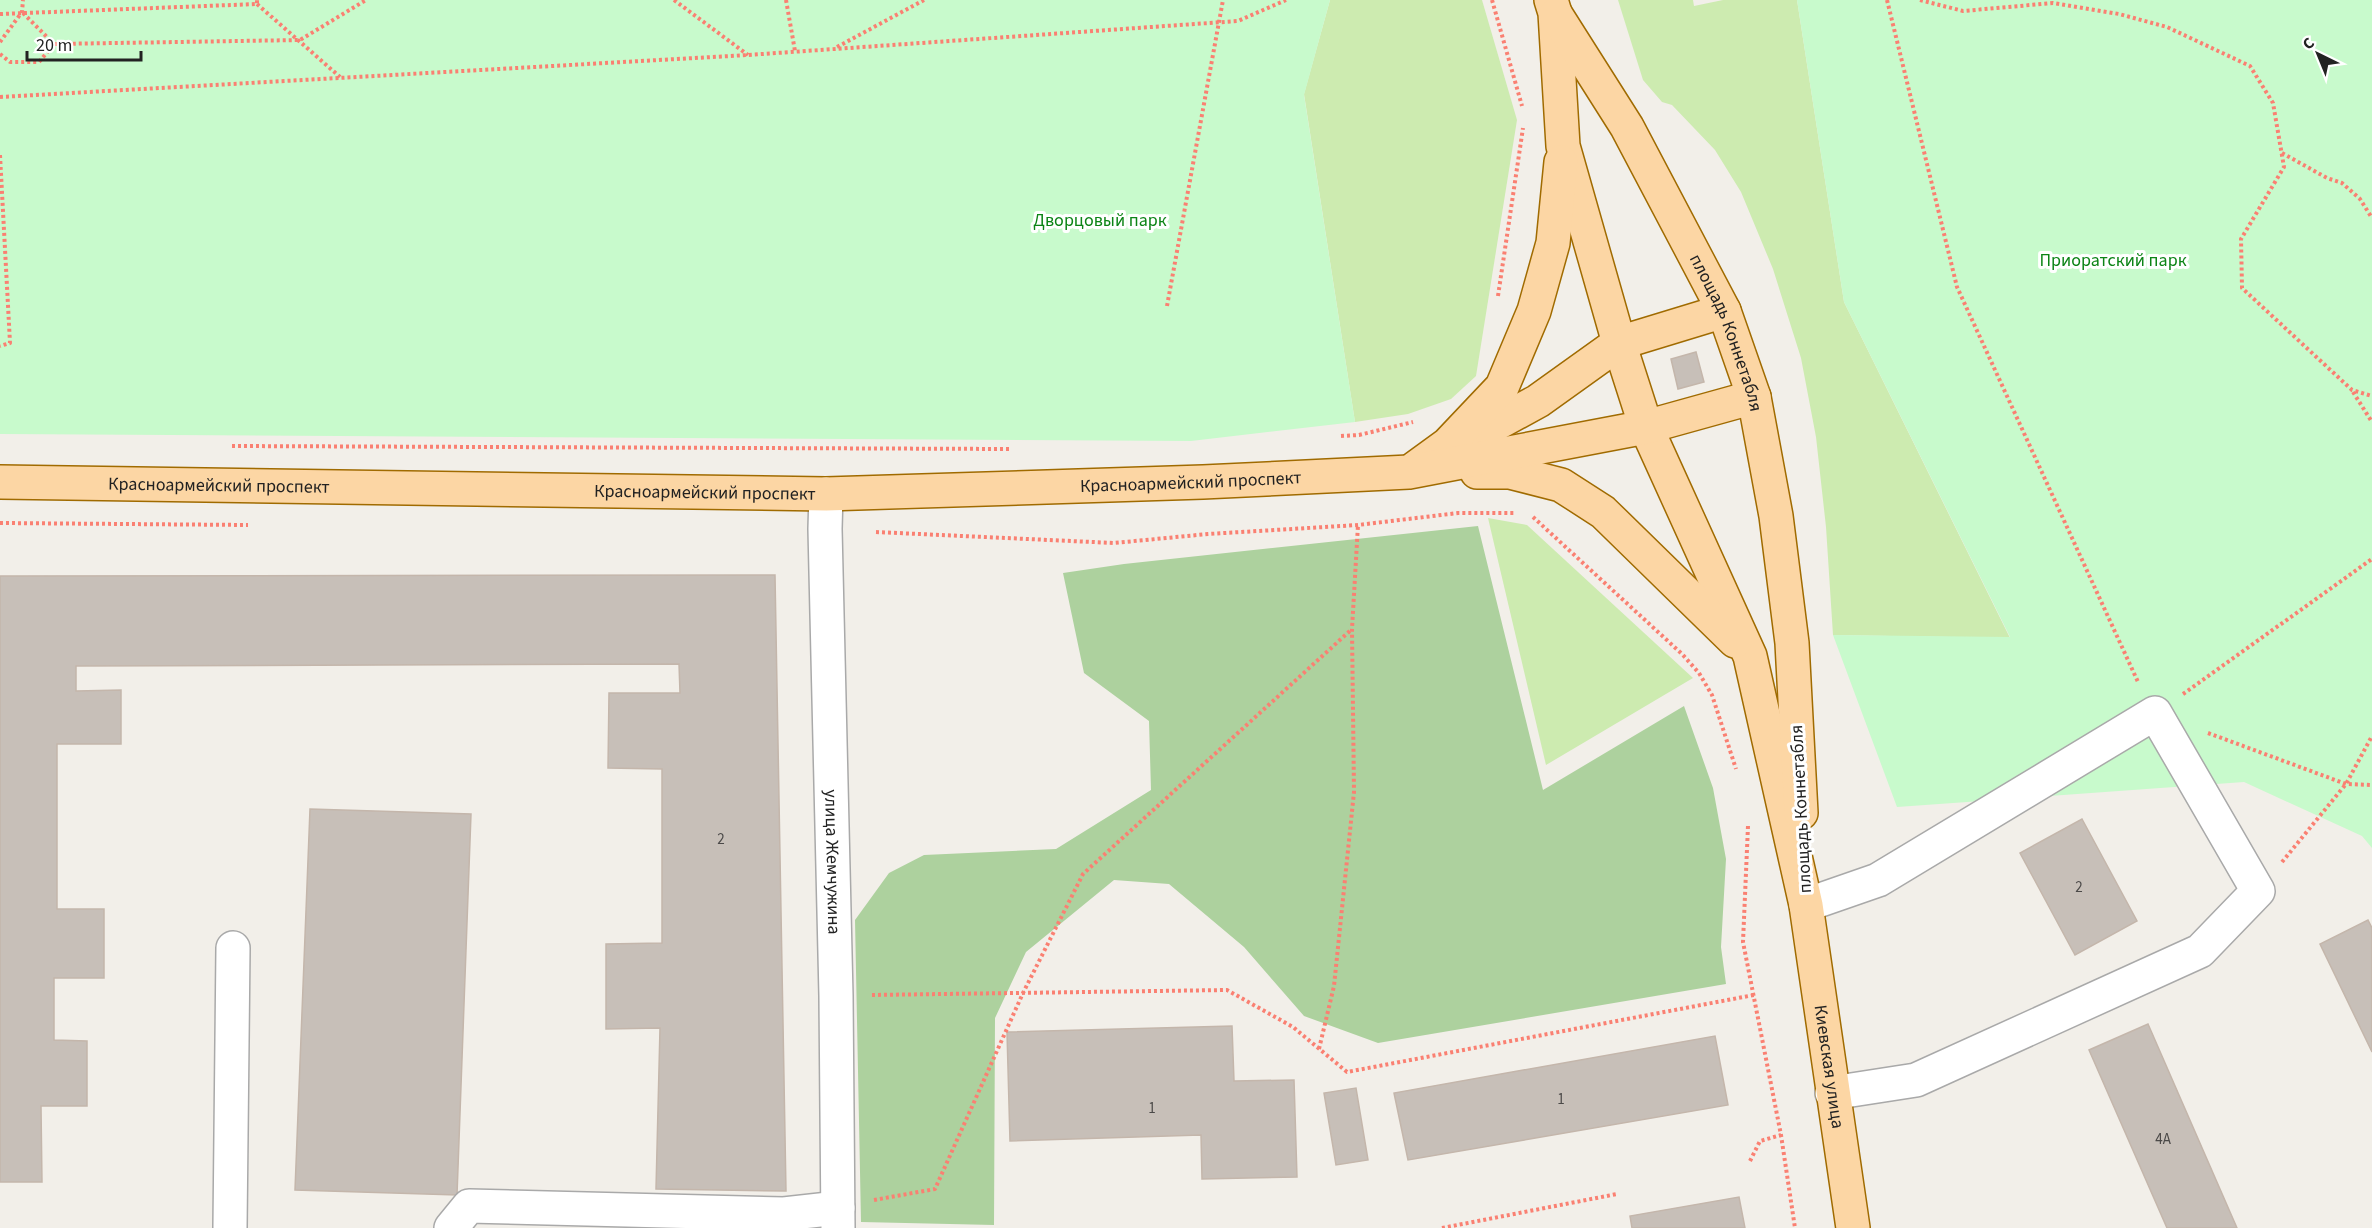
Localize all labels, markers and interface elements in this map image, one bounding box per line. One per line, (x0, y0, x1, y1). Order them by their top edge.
scale bar (27, 24, 141, 62)
north arrow (2288, 24, 2348, 84)
text: 20 m (36, 33, 72, 58)
text: С (2298, 33, 2319, 55)
park label: Дворцовый парк (1033, 208, 1167, 233)
park label: Приоратский парк (2039, 248, 2187, 273)
street label: площадь Коннетабля (1684, 249, 1769, 414)
street label: Красноармейский проспект (1080, 465, 1302, 498)
street label: Красноармейский проспект (108, 471, 330, 499)
street label: Красноармейский проспект (594, 478, 816, 506)
street label: площадь Коннетабля (1784, 724, 1818, 894)
street label: улица Жемчужина (819, 789, 847, 935)
house number: 2 (717, 829, 725, 850)
house number: 2 (2075, 877, 2083, 898)
street label: Киевская улица (1808, 1003, 1851, 1130)
house number: 1 (1557, 1089, 1565, 1110)
house number: 1 (1148, 1098, 1156, 1119)
house number: 4А (2155, 1129, 2172, 1150)

